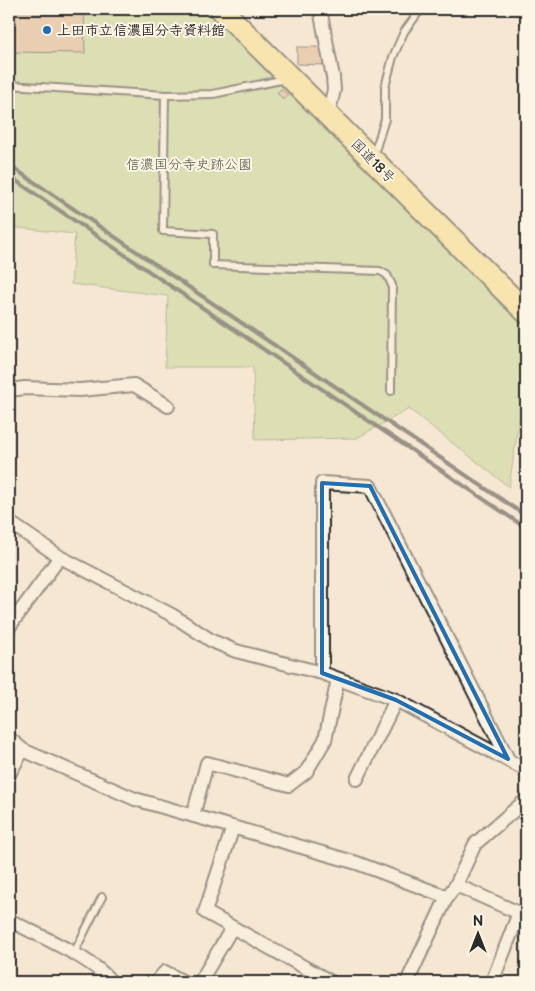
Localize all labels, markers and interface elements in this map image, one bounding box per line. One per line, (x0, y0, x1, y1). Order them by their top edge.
place label: 上田市立信濃国分寺資料館 (57, 22, 225, 39)
marker: 上田市立信濃国分寺資料館 (41, 24, 53, 36)
street label: 国道18号 (347, 135, 399, 187)
park label: 信濃国分寺史跡公園 (126, 156, 252, 173)
north arrow (452, 908, 502, 958)
text: N (473, 913, 483, 930)

